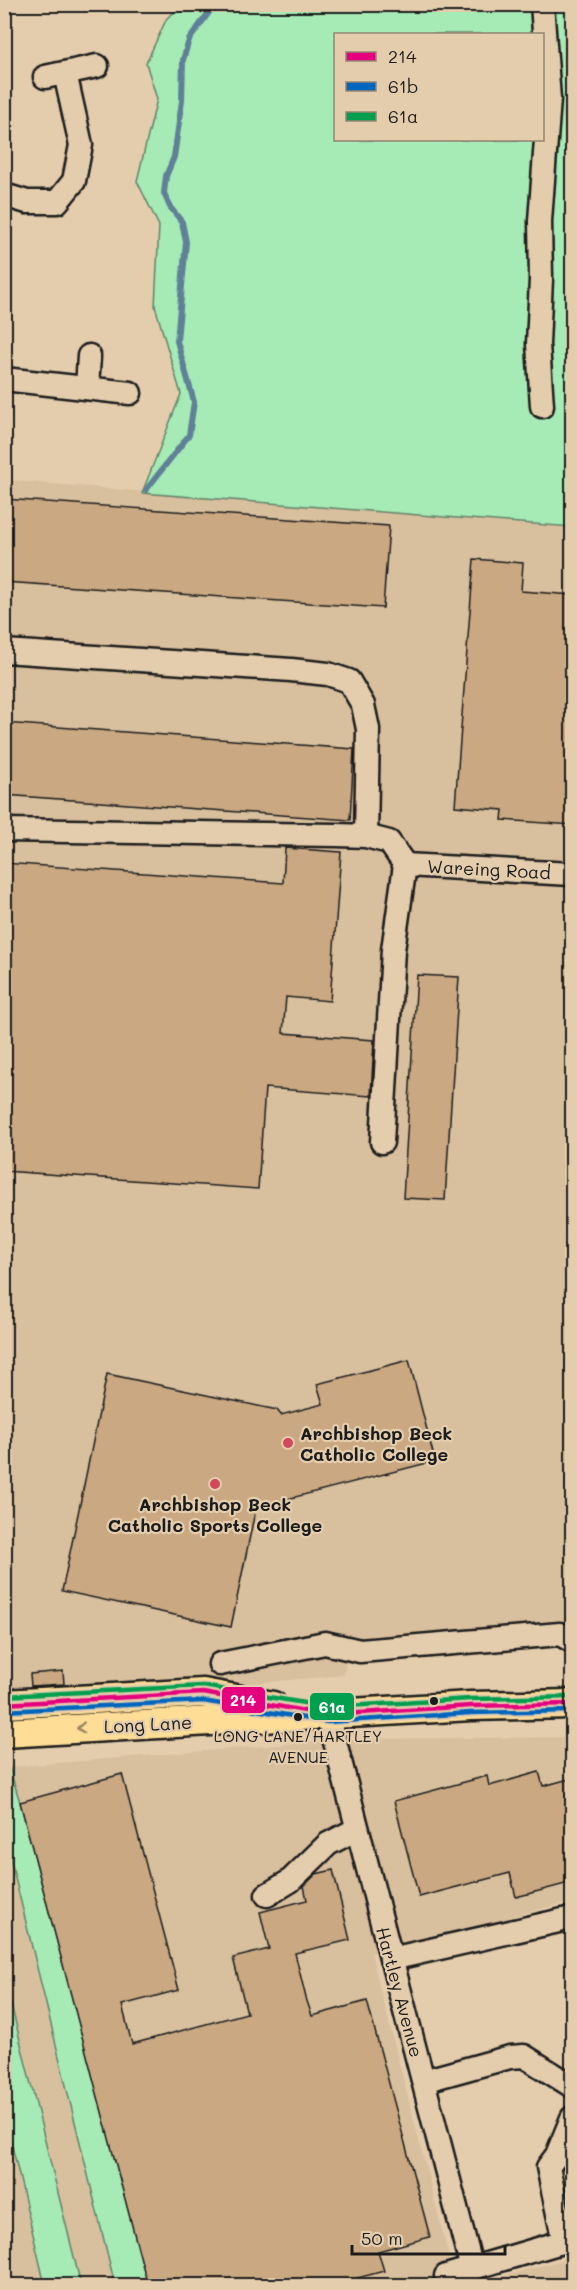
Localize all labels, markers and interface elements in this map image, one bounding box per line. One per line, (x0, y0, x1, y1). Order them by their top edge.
legend (334, 33, 544, 141)
text: 214 (388, 44, 417, 68)
text: 61b (388, 74, 418, 98)
text: 61a (388, 104, 418, 128)
street label: Wareing Road (427, 854, 551, 884)
place label: Archbishop Beck Catholic College (300, 1421, 452, 1466)
marker: Archbishop Beck Catholic College (281, 1436, 295, 1450)
marker: Archbishop Beck Catholic Sports College (208, 1477, 222, 1491)
place label: Archbishop Beck Catholic Sports College (108, 1492, 323, 1537)
line badge: 214 (221, 1686, 266, 1714)
text: 214 (230, 1689, 256, 1710)
line badge: 61a (309, 1692, 355, 1721)
unlabelled marker (428, 1695, 440, 1707)
text: 61a (319, 1696, 345, 1717)
street label: Long Lane (103, 1710, 193, 1738)
marker: LONG LANE/HARTLEY AVENUE (292, 1711, 304, 1723)
one-way arrow (77, 1721, 86, 1734)
place label: LONG LANE/HARTLEY AVENUE (214, 1725, 382, 1767)
street label: Hartley Avenue (371, 1924, 429, 2060)
scale bar (352, 2218, 505, 2256)
text: 50 m (361, 2226, 403, 2250)

